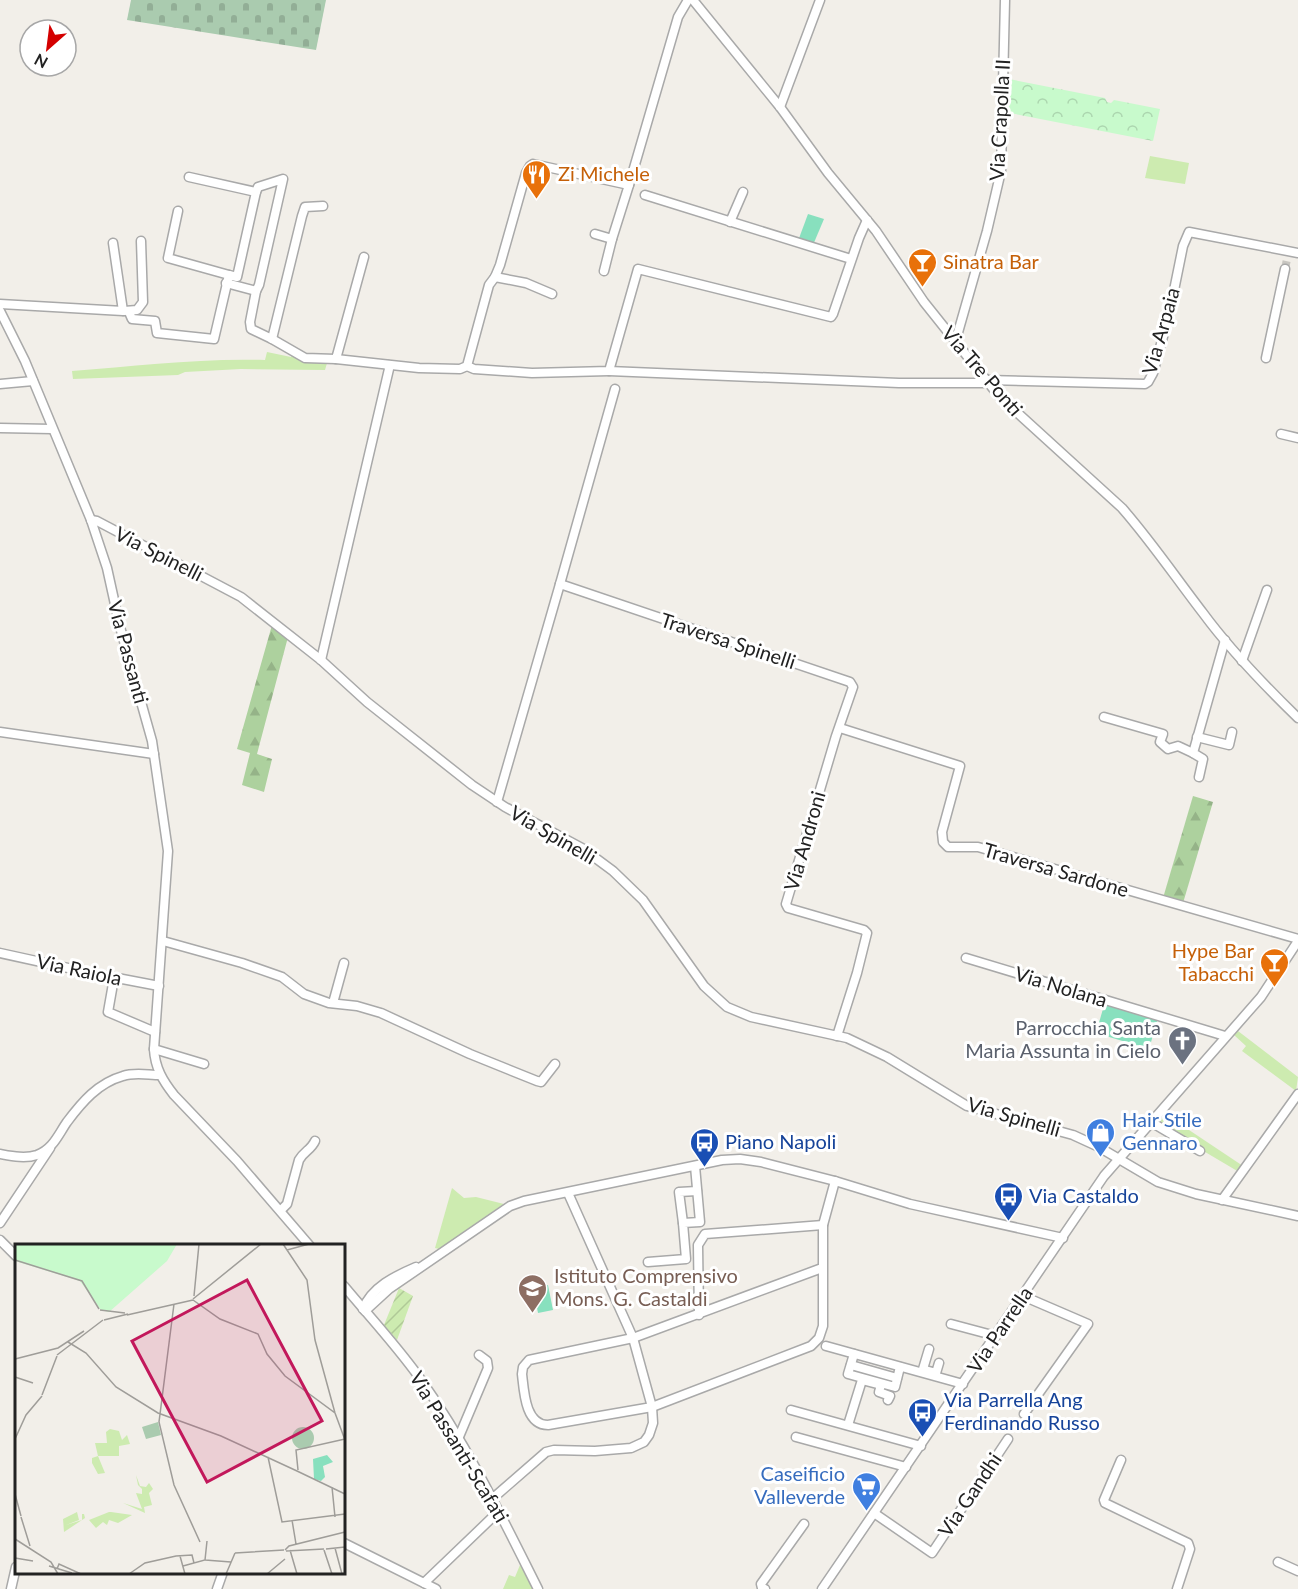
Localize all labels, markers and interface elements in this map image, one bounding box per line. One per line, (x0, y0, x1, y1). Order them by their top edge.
north arrow (18, 18, 78, 78)
text: N (31, 50, 51, 73)
street label: Via Crapolla II (984, 58, 1014, 181)
restaurant icon: Zi Michele (521, 158, 553, 200)
place label: Zi Michele (558, 161, 650, 185)
bar icon: Sinatra Bar (906, 246, 938, 288)
place label: Sinatra Bar (943, 249, 1040, 273)
street label: Via Arpaia (1136, 284, 1184, 377)
street label: Via Tre Ponti (937, 321, 1028, 420)
street label: Via Spinelli (111, 521, 208, 586)
street label: Via Passanti (104, 598, 154, 706)
street label: Traversa Spinelli (658, 607, 799, 673)
street label: Via Androni (778, 788, 830, 893)
street label: Via Spinelli (506, 800, 601, 869)
street label: Traversa Sardone (981, 837, 1132, 901)
place label: Hype Bar Tabacchi (1172, 938, 1255, 985)
bar icon: Hype Bar Tabacchi (1259, 946, 1291, 988)
street label: Via Raiola (34, 948, 124, 990)
street label: Via Nolana (1012, 961, 1110, 1011)
place label: Parrocchia Santa Maria Assunta in Cielo (965, 1015, 1161, 1062)
church icon: Parrocchia Santa Maria Assunta in Cielo (1166, 1024, 1198, 1066)
street label: Via Spinelli (965, 1091, 1064, 1141)
place label: Hair Stile Gennaro (1122, 1107, 1202, 1154)
shop icon: Hair Stile Gennaro (1085, 1116, 1117, 1158)
bus stop icon: Piano Napoli (688, 1126, 720, 1168)
place label: Piano Napoli (725, 1129, 836, 1153)
bus stop icon: Via Castaldo (992, 1180, 1024, 1222)
place label: Via Castaldo (1029, 1183, 1139, 1207)
inset map (15, 1244, 345, 1574)
place label: Istituto Comprensivo Mons. G. Castaldi (554, 1263, 738, 1310)
school or university icon: Istituto Comprensivo Mons. G. Castaldi (517, 1272, 549, 1314)
street label: Via Parrella (962, 1282, 1037, 1377)
street label: Via Passanti-Scafati (405, 1366, 515, 1527)
place label: Via Parrella Ang Ferdinando Russo (944, 1387, 1100, 1434)
bus stop icon: Via Parrella Ang Ferdinando Russo (907, 1396, 939, 1438)
street label: Via Gandhi (932, 1448, 1006, 1541)
place label: Caseificio Valleverde (754, 1461, 845, 1508)
supermarket icon: Caseificio Valleverde (850, 1470, 882, 1512)

